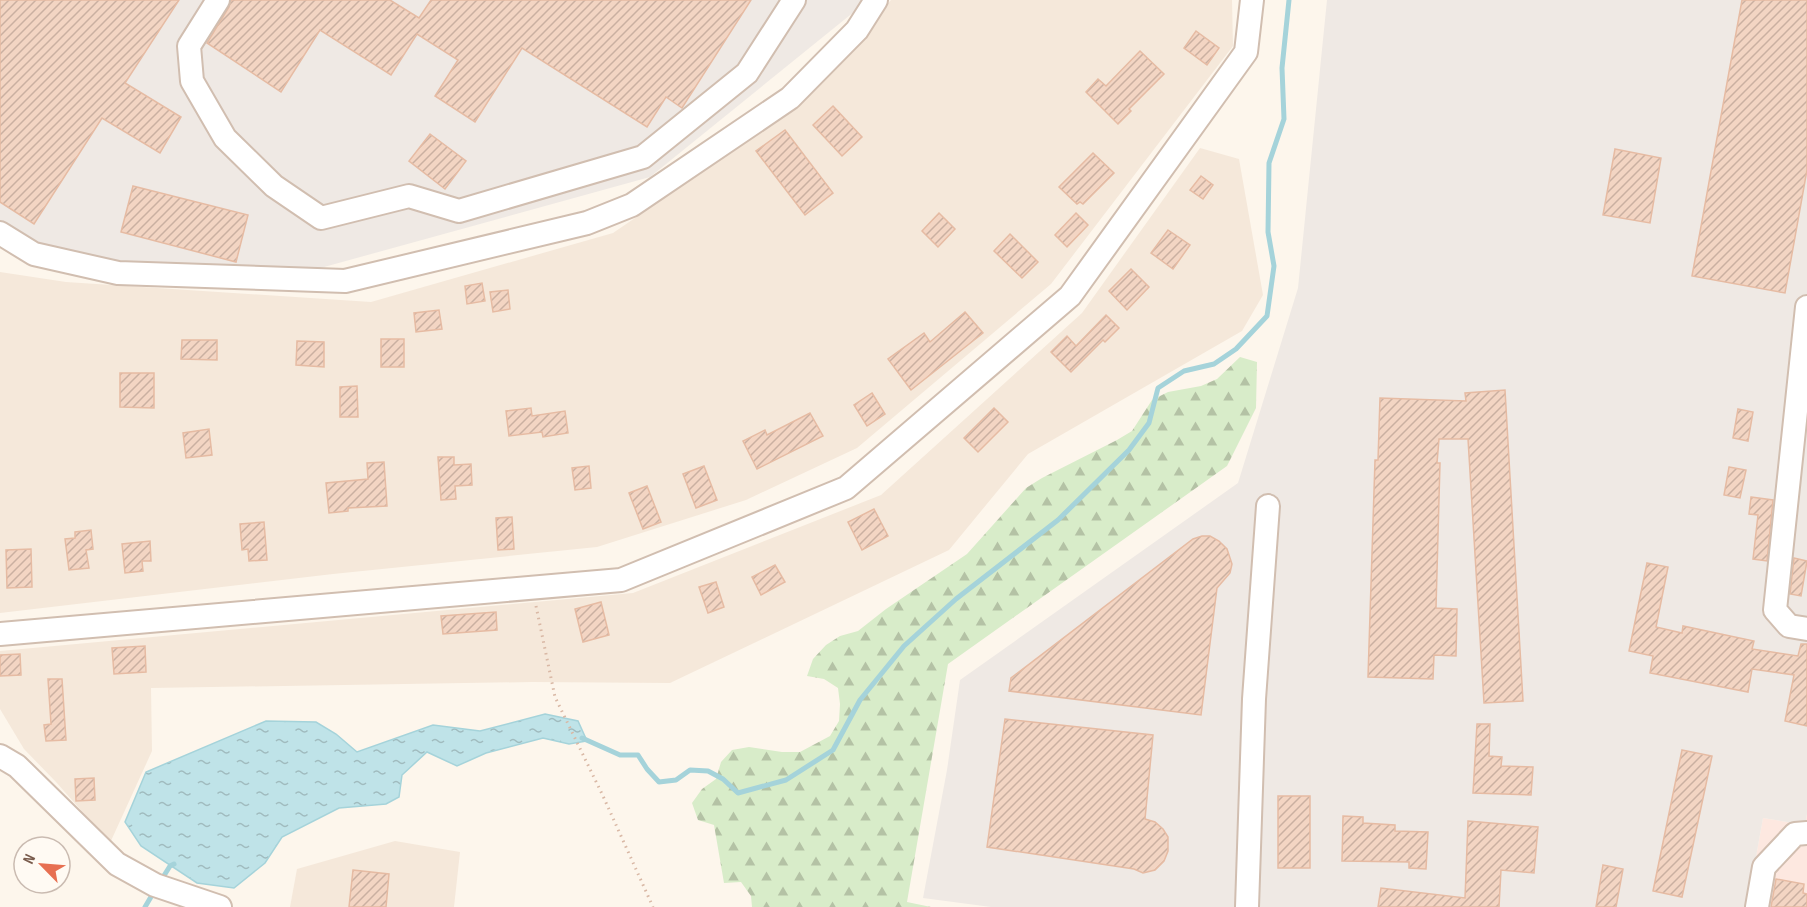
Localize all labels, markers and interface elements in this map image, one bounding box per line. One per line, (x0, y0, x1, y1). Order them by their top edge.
north arrow (12, 835, 72, 895)
text: N (19, 851, 40, 867)

